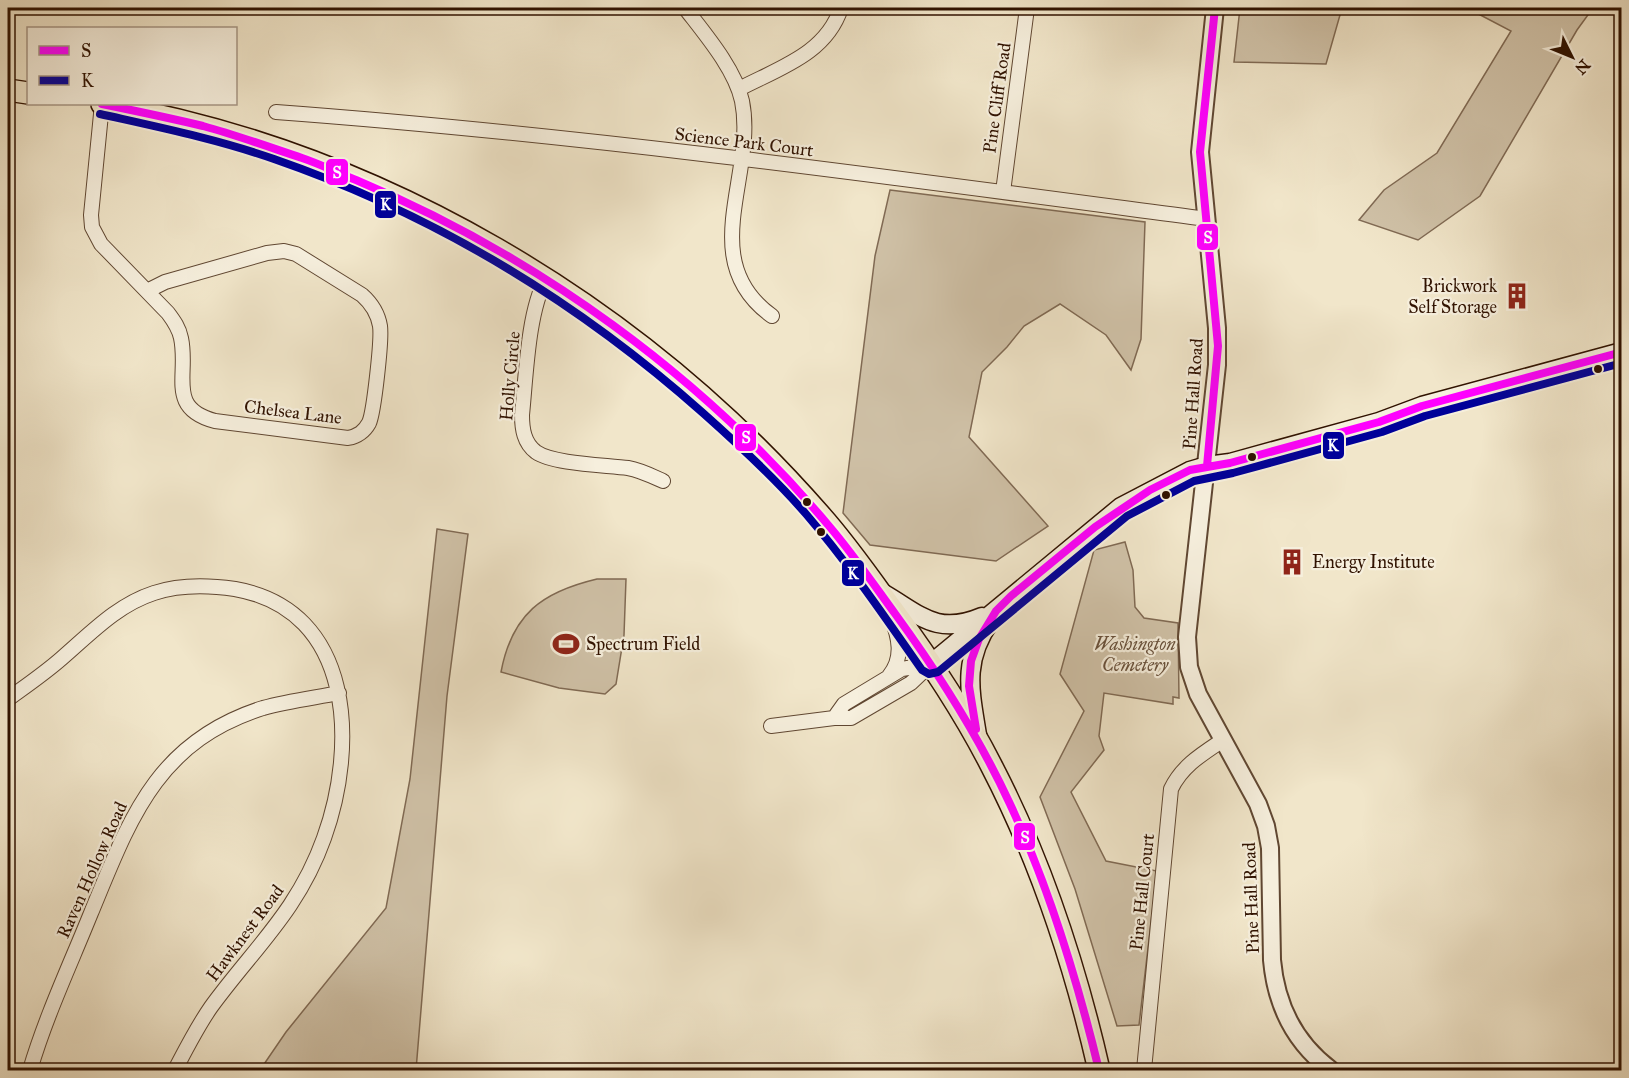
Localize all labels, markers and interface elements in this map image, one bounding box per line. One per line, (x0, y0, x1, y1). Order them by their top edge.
legend (27, 27, 237, 105)
north arrow (1542, 27, 1602, 87)
text: S (81, 40, 91, 62)
street label: Pine Cliff Road (978, 41, 1016, 155)
text: N (1571, 55, 1594, 79)
text: K (81, 70, 95, 92)
street label: Science Park Court (673, 123, 815, 162)
line badge: S (325, 158, 349, 186)
text: S (332, 163, 342, 182)
line badge: K (374, 190, 397, 219)
text: K (380, 195, 392, 214)
line badge: S (1196, 223, 1219, 251)
text: S (1203, 228, 1213, 247)
place label: Brickwork Self Storage (1408, 275, 1498, 319)
building icon: Brickwork Self Storage (1502, 281, 1532, 311)
street label: Holly Circle (495, 330, 525, 422)
street label: Pine Hall Road (1178, 338, 1208, 450)
unlabelled marker (1592, 363, 1604, 375)
street label: Chelsea Lane (243, 395, 343, 429)
line badge: S (734, 423, 757, 452)
text: S (741, 428, 751, 447)
line badge: K (1322, 431, 1345, 460)
text: K (1327, 436, 1339, 455)
unlabelled marker (1246, 451, 1258, 463)
unlabelled marker (1160, 489, 1172, 501)
unlabelled marker (801, 496, 813, 508)
unlabelled marker (815, 526, 827, 538)
building icon: Energy Institute (1277, 547, 1307, 577)
place label: Energy Institute (1312, 551, 1435, 574)
line badge: K (841, 559, 865, 587)
text: K (847, 564, 859, 583)
sports icon: Spectrum Field (551, 629, 581, 659)
place label: Spectrum Field (586, 633, 700, 655)
park label: Washington Cemetery (1094, 633, 1176, 676)
street label: Raven Hollow Road (52, 798, 132, 942)
line badge: S (1013, 822, 1036, 851)
text: S (1020, 828, 1030, 847)
street label: Pine Hall Court (1125, 832, 1159, 952)
street label: Pine Hall Road (1238, 842, 1264, 954)
street label: Hawknest Road (201, 880, 289, 986)

